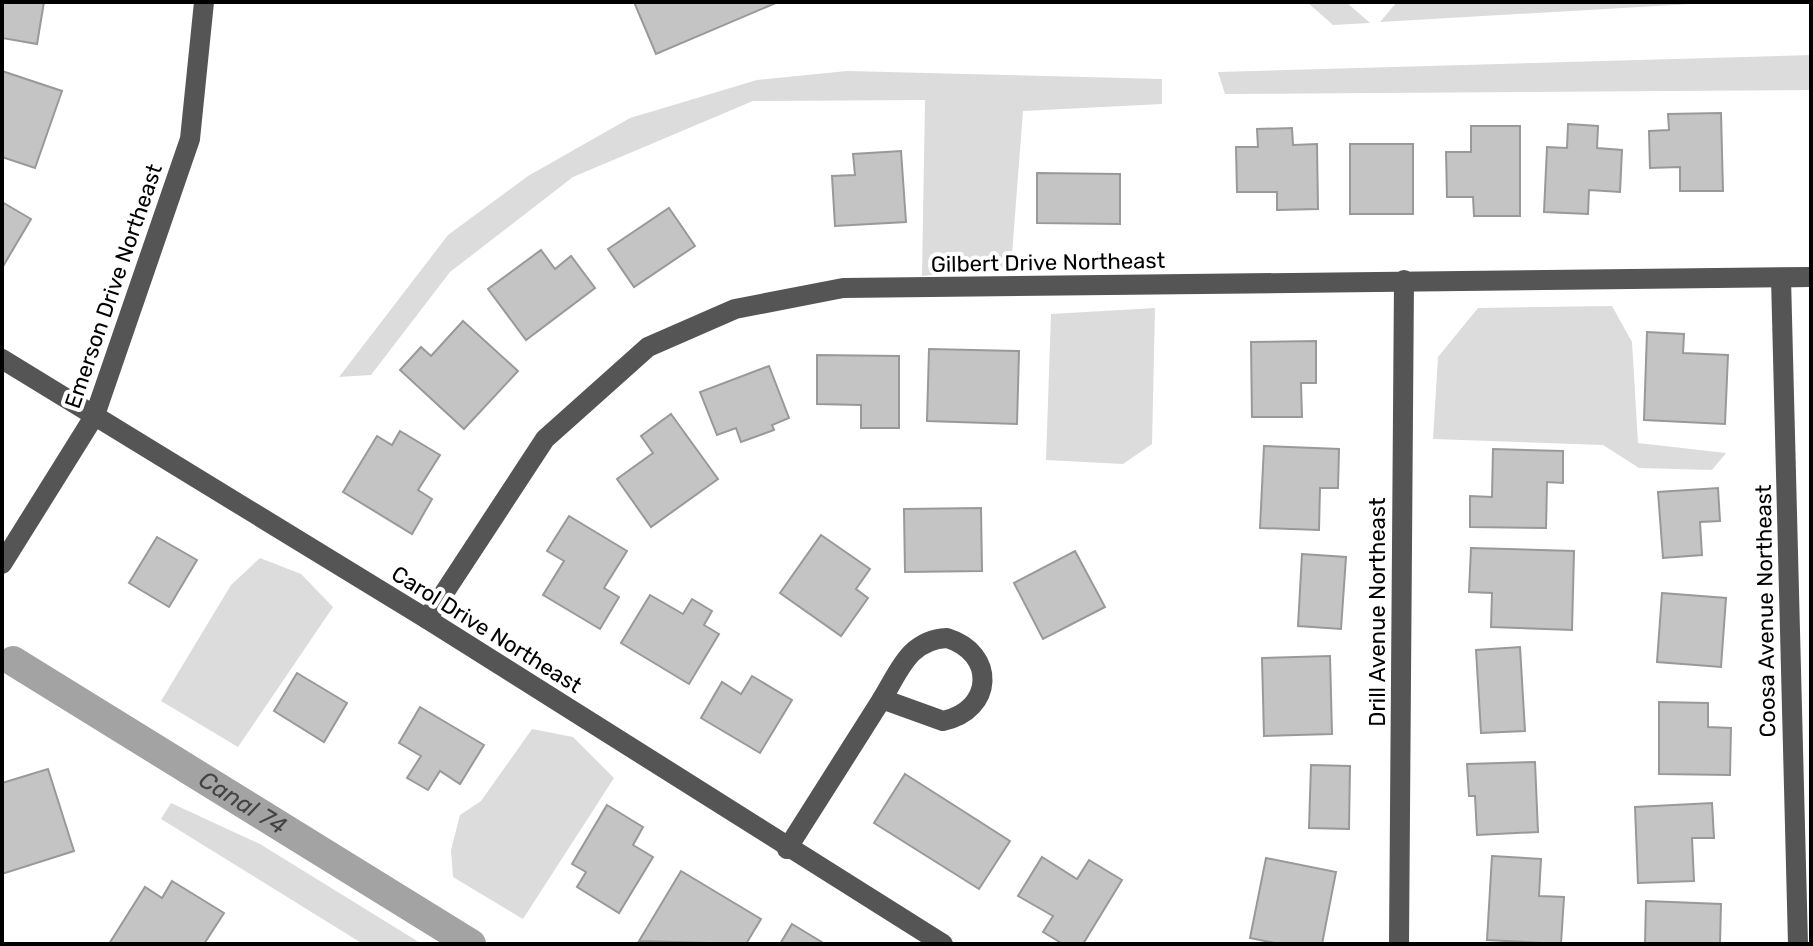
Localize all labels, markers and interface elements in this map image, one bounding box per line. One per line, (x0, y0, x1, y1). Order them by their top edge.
street label: Emerson Drive Northeast (59, 160, 168, 412)
street label: Gilbert Drive Northeast (931, 247, 1166, 278)
street label: Coosa Avenue Northeast (1750, 484, 1781, 738)
street label: Drill Avenue Northeast (1364, 497, 1391, 727)
street label: Carol Drive Northeast (387, 560, 587, 699)
water label: Canal 74 (194, 765, 292, 841)

